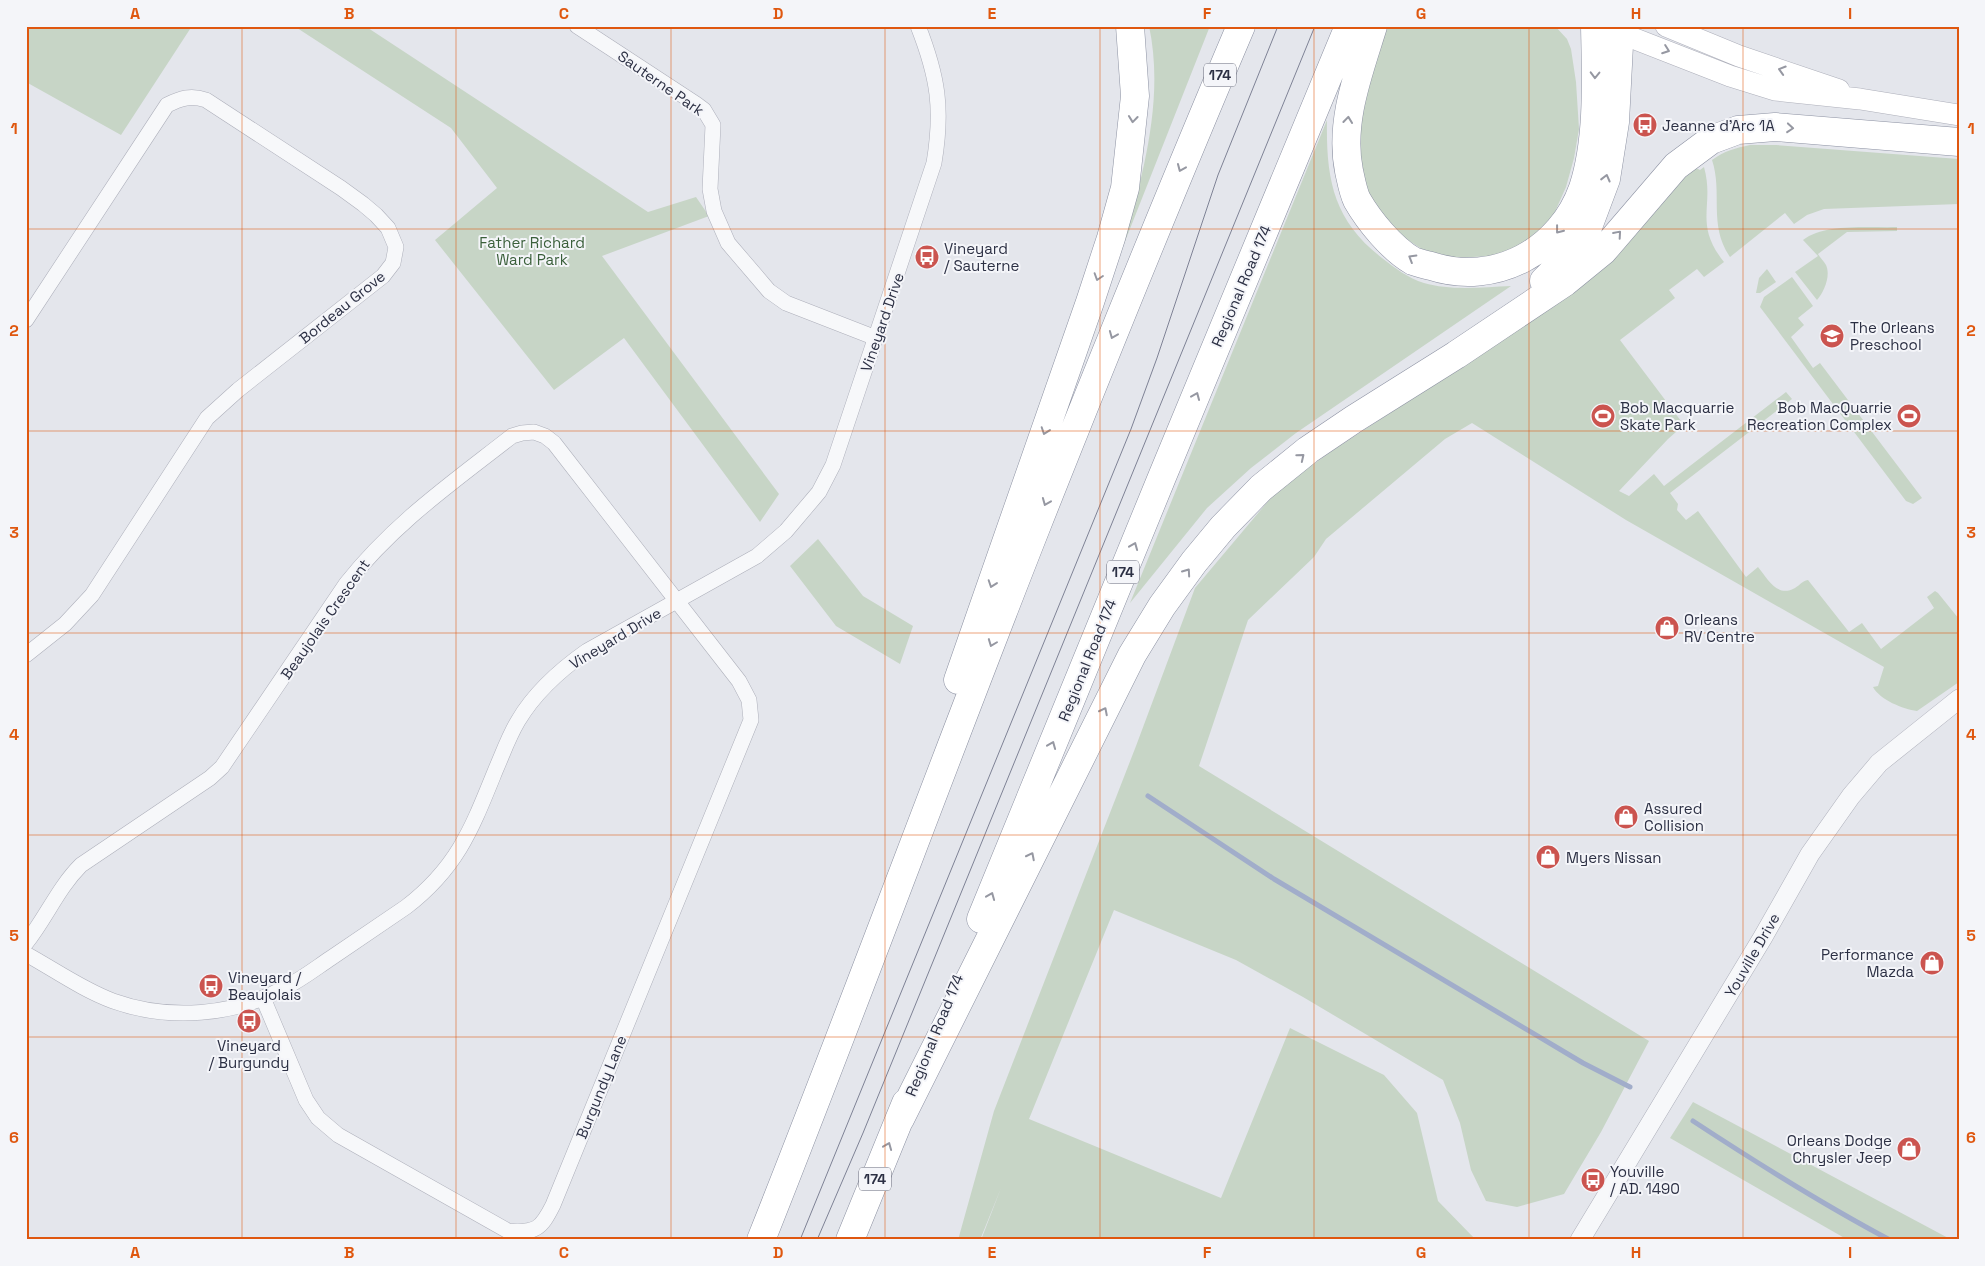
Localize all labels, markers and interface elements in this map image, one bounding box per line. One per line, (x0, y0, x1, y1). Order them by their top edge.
text: A (130, 3, 140, 24)
text: B (344, 3, 354, 24)
text: C (559, 3, 569, 24)
text: D (773, 3, 783, 24)
text: E (988, 3, 997, 24)
text: F (1203, 3, 1212, 24)
text: G (1416, 3, 1426, 24)
text: H (1631, 3, 1641, 24)
text: I (1848, 3, 1852, 24)
one-way arrow (1661, 44, 1670, 55)
street label: Sauterne Park (614, 46, 708, 120)
road number: 174 (1204, 64, 1236, 86)
one-way arrow (1778, 66, 1786, 76)
one-way arrow (1590, 72, 1600, 79)
bus stop icon: Jeanne d'Arc 1A (1632, 112, 1658, 138)
one-way arrow (1128, 115, 1139, 123)
one-way arrow (1343, 116, 1354, 124)
place label: Jeanne d'Arc 1A (1662, 116, 1775, 135)
text: 1 (10, 118, 18, 139)
text: 1 (1967, 118, 1975, 139)
one-way arrow (1787, 123, 1795, 134)
one-way arrow (1176, 163, 1187, 172)
one-way arrow (1600, 174, 1611, 183)
street label: Regional Road 174 (1207, 222, 1275, 350)
one-way arrow (1556, 224, 1565, 234)
one-way arrow (1612, 231, 1621, 240)
park label: Father Richard Ward Park (479, 233, 585, 269)
place label: Vineyard / Sauterne (944, 239, 1020, 275)
bus stop icon: Vineyard / Sauterne (914, 244, 940, 270)
one-way arrow (1409, 255, 1418, 265)
street label: Bordeau Grove (295, 266, 389, 348)
street label: Vineyard Drive (856, 270, 908, 374)
one-way arrow (1094, 272, 1104, 281)
place label: The Orleans Preschool (1850, 318, 1935, 354)
text: 2 (9, 320, 19, 341)
text: 2 (1966, 320, 1976, 341)
school or university icon: The Orleans Preschool (1819, 323, 1845, 349)
one-way arrow (1109, 330, 1119, 338)
one-way arrow (1189, 392, 1200, 401)
place label: Bob Macquarrie Skate Park (1620, 398, 1735, 434)
place label: Bob MacQuarrie Recreation Complex (1747, 398, 1892, 434)
sports icon: Bob Macquarrie Skate Park (1590, 403, 1616, 429)
sports icon: Bob MacQuarrie Recreation Complex (1896, 403, 1922, 429)
one-way arrow (1041, 426, 1051, 434)
one-way arrow (1295, 453, 1304, 462)
one-way arrow (1042, 497, 1053, 506)
text: 3 (9, 522, 19, 543)
text: 3 (1966, 522, 1976, 543)
one-way arrow (1127, 542, 1138, 551)
street label: Beaujolais Crescent (276, 555, 374, 683)
road number: 174 (1107, 560, 1139, 584)
one-way arrow (1181, 568, 1190, 577)
one-way arrow (987, 579, 997, 588)
street label: Regional Road 174 (1054, 596, 1120, 724)
street label: Vineyard Drive (566, 603, 664, 673)
place label: Orleans RV Centre (1684, 610, 1755, 646)
shop icon: Orleans RV Centre (1654, 615, 1680, 641)
one-way arrow (988, 638, 998, 647)
one-way arrow (1098, 707, 1108, 716)
text: 4 (9, 724, 19, 745)
text: 4 (1966, 724, 1976, 745)
one-way arrow (1046, 741, 1057, 750)
place label: Assured Collision (1644, 799, 1704, 835)
shop icon: Assured Collision (1613, 804, 1639, 830)
shop icon: Myers Nissan (1535, 844, 1561, 870)
place label: Myers Nissan (1566, 848, 1662, 867)
one-way arrow (1025, 853, 1035, 862)
one-way arrow (985, 892, 995, 901)
street label: Youville Drive (1720, 909, 1784, 1000)
text: 5 (9, 925, 19, 946)
text: 5 (1966, 925, 1976, 946)
place label: Performance Mazda (1821, 945, 1914, 981)
shop icon: Performance Mazda (1919, 950, 1945, 976)
place label: Vineyard / Beaujolais (228, 968, 302, 1004)
street label: Regional Road 174 (901, 971, 967, 1099)
bus stop icon: Vineyard / Beaujolais (198, 973, 224, 999)
bus stop icon: Vineyard / Burgundy (236, 1008, 262, 1034)
street label: Burgundy Lane (572, 1032, 630, 1142)
place label: Vineyard / Burgundy (209, 1036, 289, 1072)
text: 6 (9, 1127, 19, 1148)
text: 6 (1966, 1127, 1976, 1148)
place label: Orleans Dodge Chrysler Jeep (1787, 1131, 1892, 1167)
shop icon: Orleans Dodge Chrysler Jeep (1896, 1136, 1922, 1162)
one-way arrow (882, 1142, 893, 1151)
place label: Youville / AD. 1490 (1610, 1162, 1680, 1198)
bus stop icon: Youville / AD. 1490 (1580, 1167, 1606, 1193)
road number: 174 (859, 1168, 891, 1190)
text: A (130, 1242, 140, 1263)
text: B (344, 1242, 354, 1263)
text: C (559, 1242, 569, 1263)
text: D (773, 1242, 783, 1263)
text: E (988, 1242, 997, 1263)
text: F (1203, 1242, 1212, 1263)
text: G (1416, 1242, 1426, 1263)
text: H (1631, 1242, 1641, 1263)
text: I (1848, 1242, 1852, 1263)

